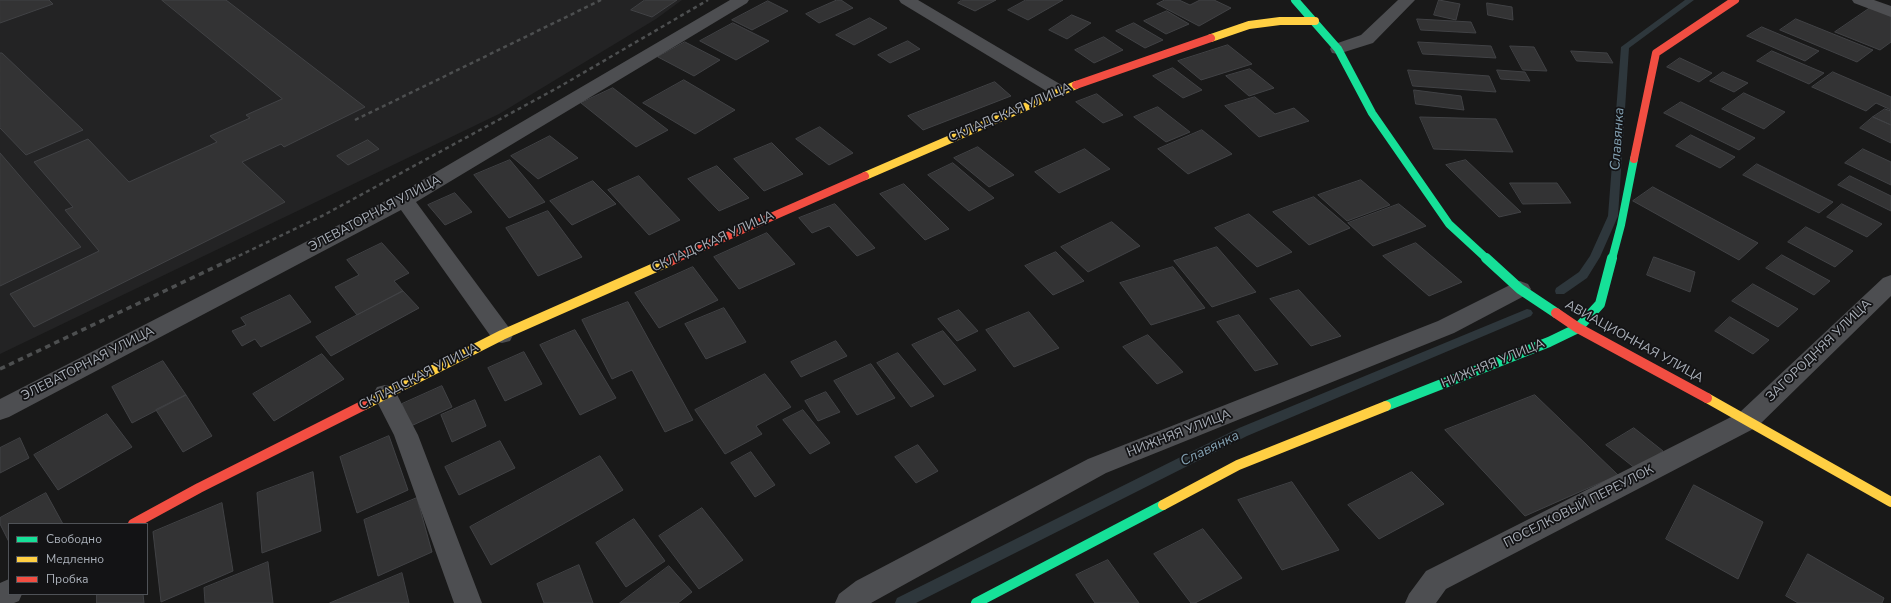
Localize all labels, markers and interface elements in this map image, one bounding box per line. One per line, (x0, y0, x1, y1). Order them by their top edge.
street label: СКЛАДСКАЯ УЛИЦА (946, 80, 1074, 146)
water label: Славянка (1607, 107, 1629, 171)
street label: ЭЛЕВАТОРНАЯ УЛИЦА (306, 173, 444, 255)
street label: СКЛАДСКАЯ УЛИЦА (650, 208, 776, 276)
street label: АВИАЦИОННАЯ УЛИЦА (1562, 297, 1706, 387)
street label: ЗАГОРОДНЯЯ УЛИЦА (1763, 297, 1875, 405)
street label: ЭЛЕВАТОРНАЯ УЛИЦА (19, 324, 157, 404)
street label: НИЖНЯЯ УЛИЦА (1439, 336, 1547, 392)
street label: СКЛАДСКАЯ УЛИЦА (357, 340, 481, 414)
street label: НИЖНЯЯ УЛИЦА (1125, 407, 1233, 461)
water label: Славянка (1178, 428, 1242, 470)
street label: ПОСЕЛКОВЫЙ ПЕРЕУЛОК (1501, 462, 1657, 552)
legend (8, 523, 148, 595)
text: Свободно (46, 531, 102, 547)
text: Медленно (46, 551, 104, 567)
text: Пробка (46, 571, 89, 587)

